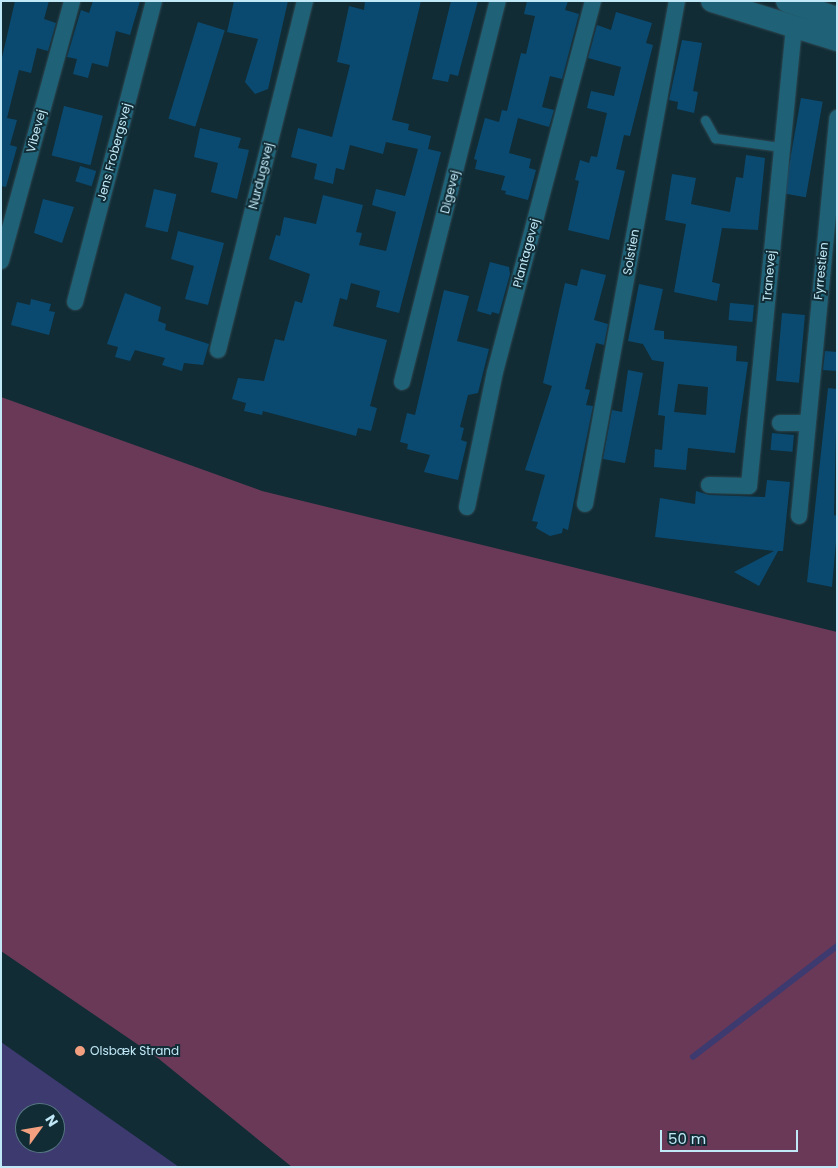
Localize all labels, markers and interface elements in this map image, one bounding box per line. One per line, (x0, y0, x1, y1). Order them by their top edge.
street label: Jens Frobergsvej (94, 102, 134, 202)
street label: Vibevej (23, 108, 49, 154)
street label: Nurdugsvej (246, 141, 276, 211)
street label: Digevej (438, 169, 462, 215)
street label: Plantagevej (510, 217, 542, 289)
street label: Solstien (620, 228, 642, 276)
street label: Fyrrestien (811, 241, 831, 301)
street label: Tranevej (760, 250, 778, 302)
place label: Olsbæk Strand (90, 1044, 179, 1058)
marker: Olsbæk Strand (74, 1045, 86, 1057)
north arrow (15, 1103, 65, 1153)
text: N (41, 1111, 63, 1130)
scale bar (663, 1120, 800, 1152)
text: 50 m (668, 1128, 706, 1149)

